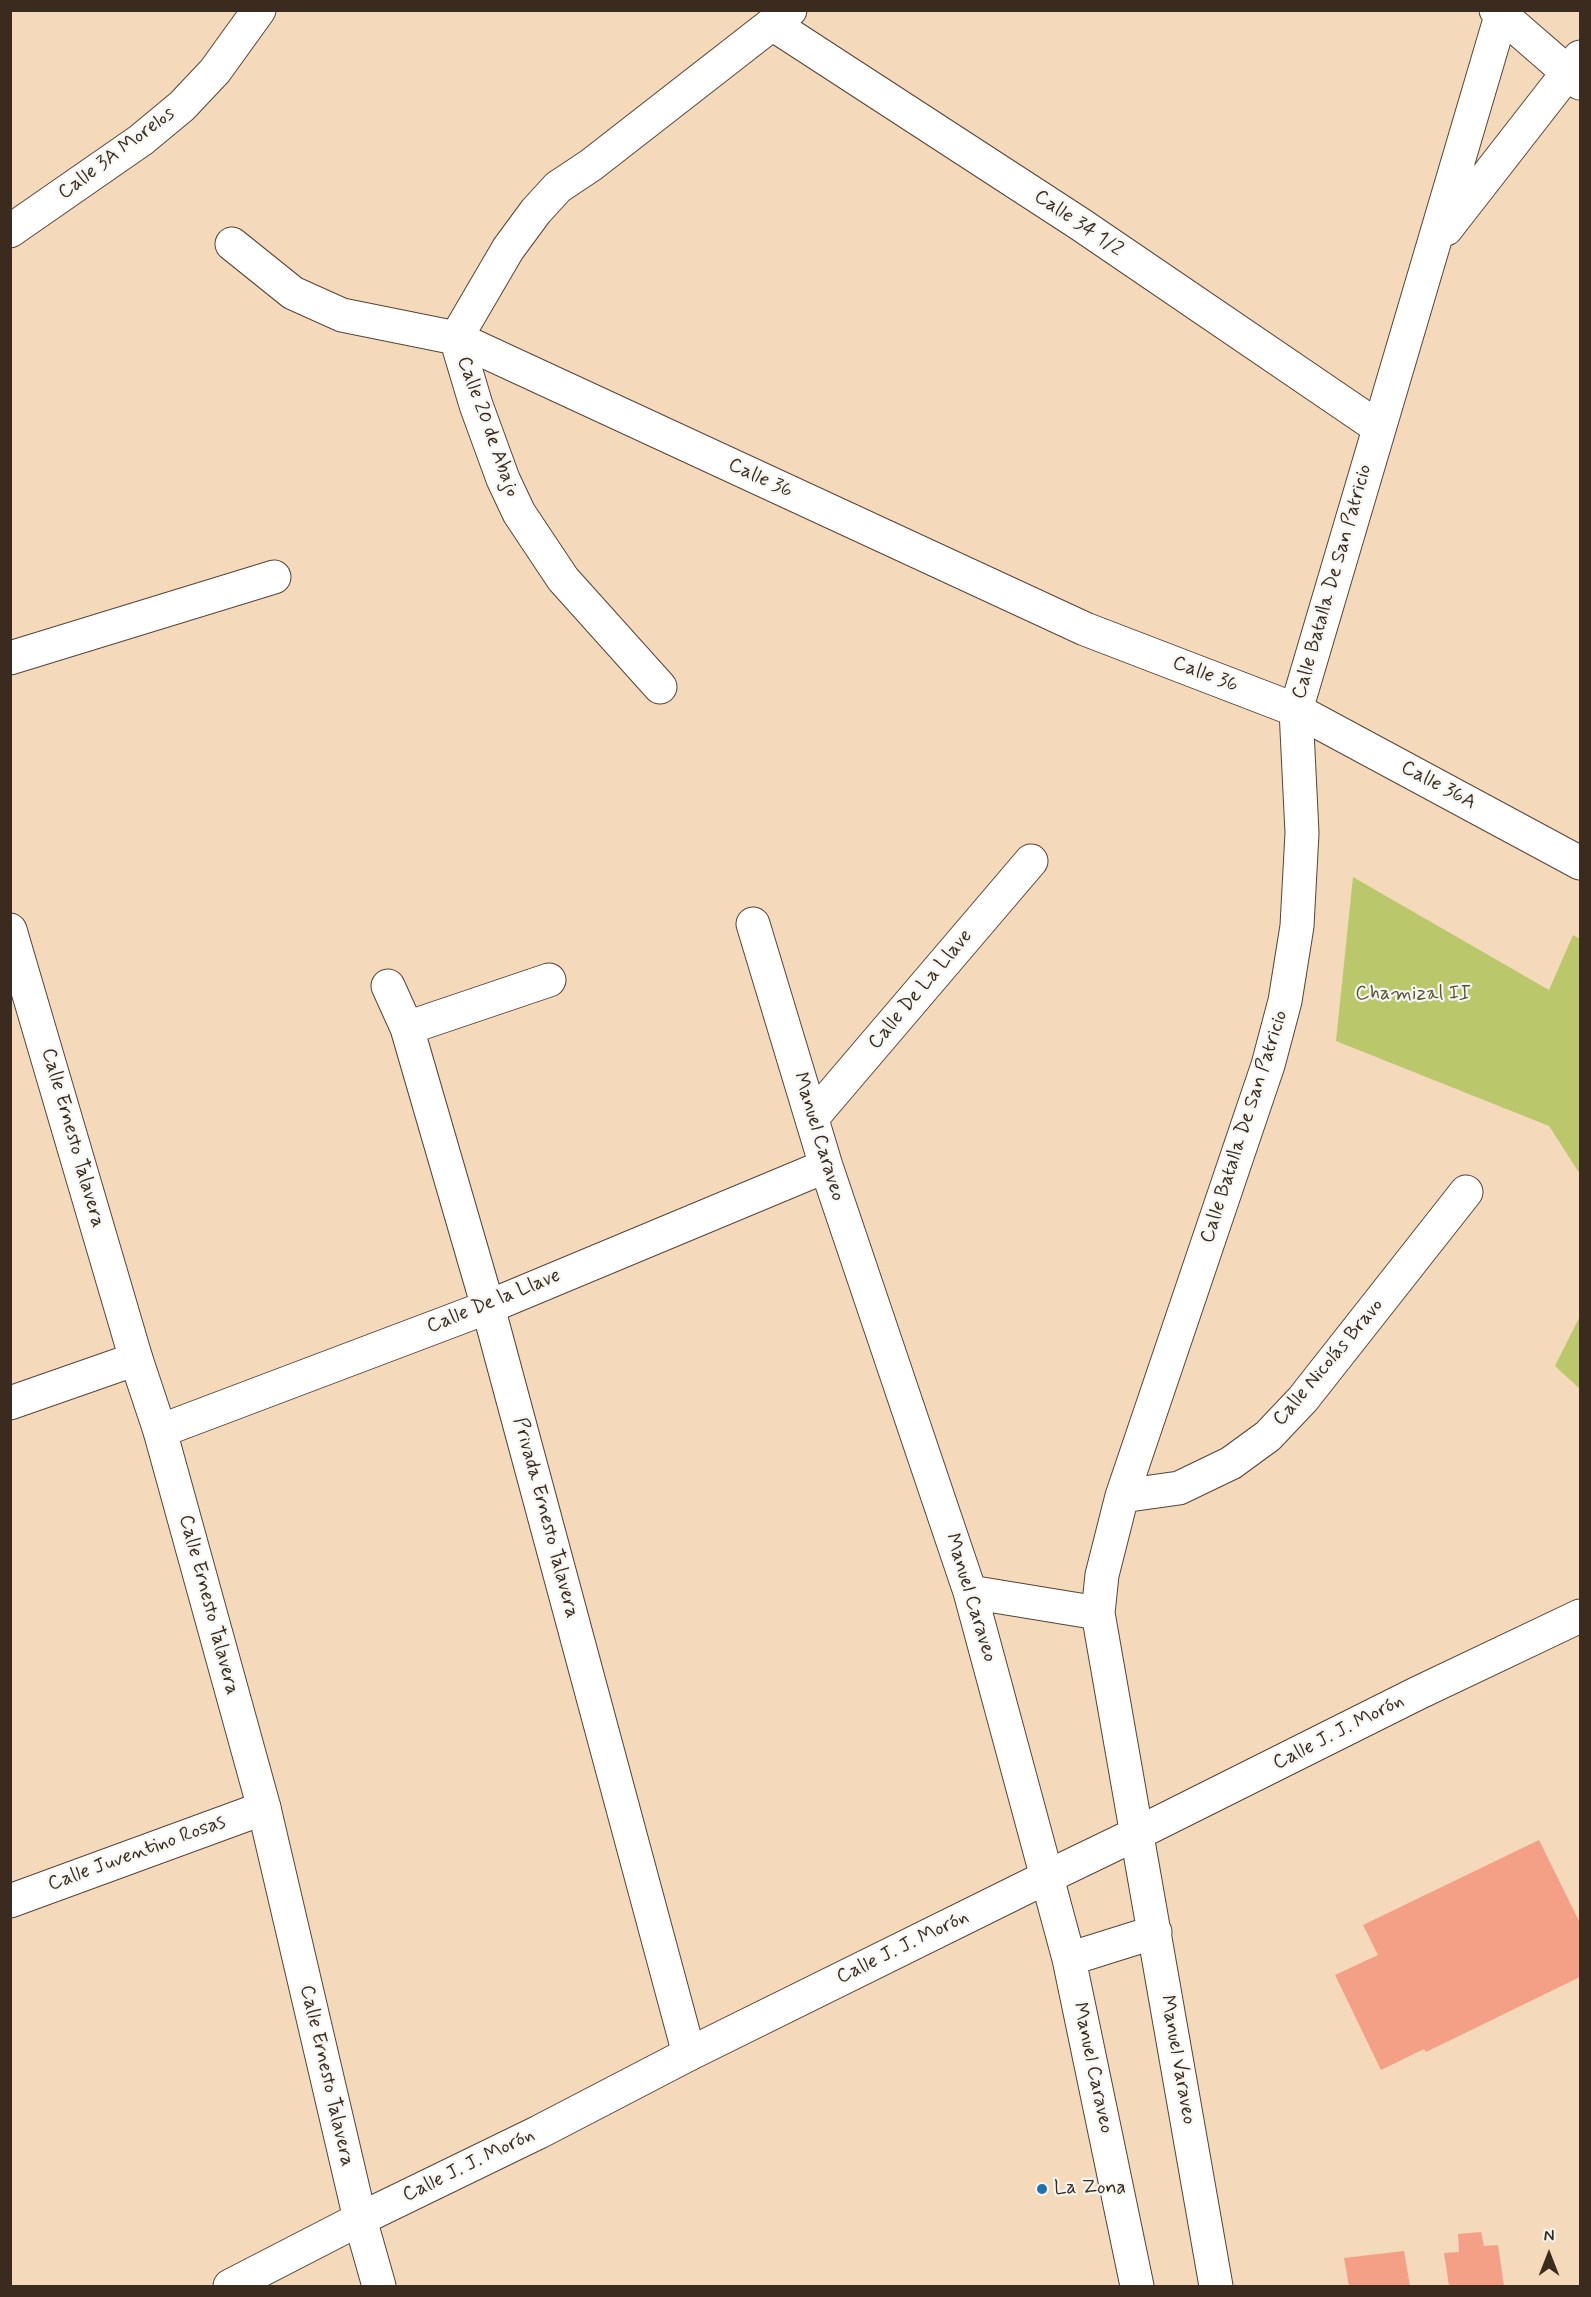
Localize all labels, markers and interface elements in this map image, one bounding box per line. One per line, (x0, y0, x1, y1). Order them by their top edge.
street label: Calle 3A Morelos (54, 102, 180, 206)
street label: Calle 34 1/2 (1029, 185, 1127, 263)
street label: Calle 20 de Abajo (450, 354, 524, 500)
street label: Calle 36 (724, 454, 796, 504)
street label: Calle Batalla De San Patricio (1288, 462, 1378, 702)
street label: Calle 36 (1169, 652, 1241, 698)
street label: Calle 36A (1396, 756, 1480, 816)
street label: Calle De La Llave (864, 925, 978, 1055)
park label: Chamizal II (1355, 983, 1471, 1007)
street label: Calle Batalla De San Patricio (1196, 1008, 1294, 1246)
street label: Calle Ernesto Talavera (35, 1045, 109, 1231)
street label: Manuel Caraveo (787, 1070, 849, 1204)
street label: Calle De la Llave (424, 1264, 564, 1340)
street label: Calle Nicolás Bravo (1269, 1294, 1389, 1432)
street label: Privada Ernesto Talavera (507, 1415, 583, 1621)
street label: Calle Ernesto Talavera (172, 1512, 244, 1698)
street label: Manuel Caraveo (939, 1531, 1001, 1665)
street label: Calle J. J. Morón (1270, 1690, 1408, 1776)
street label: Calle Juventino Rosas (45, 1811, 229, 1897)
street label: Calle J. J. Morón (833, 1906, 973, 1990)
street label: Calle Ernesto Talavera (293, 1983, 359, 2169)
street label: Manuel Varaveo (1154, 1993, 1200, 2127)
street label: Manuel Caraveo (1066, 2000, 1118, 2136)
street label: Calle J. J. Morón (399, 2124, 539, 2208)
place label: La Zona (1054, 2177, 1126, 2201)
marker: La Zona (1035, 2182, 1049, 2196)
north arrow (1519, 2225, 1579, 2285)
text: N (1544, 2226, 1554, 2247)

